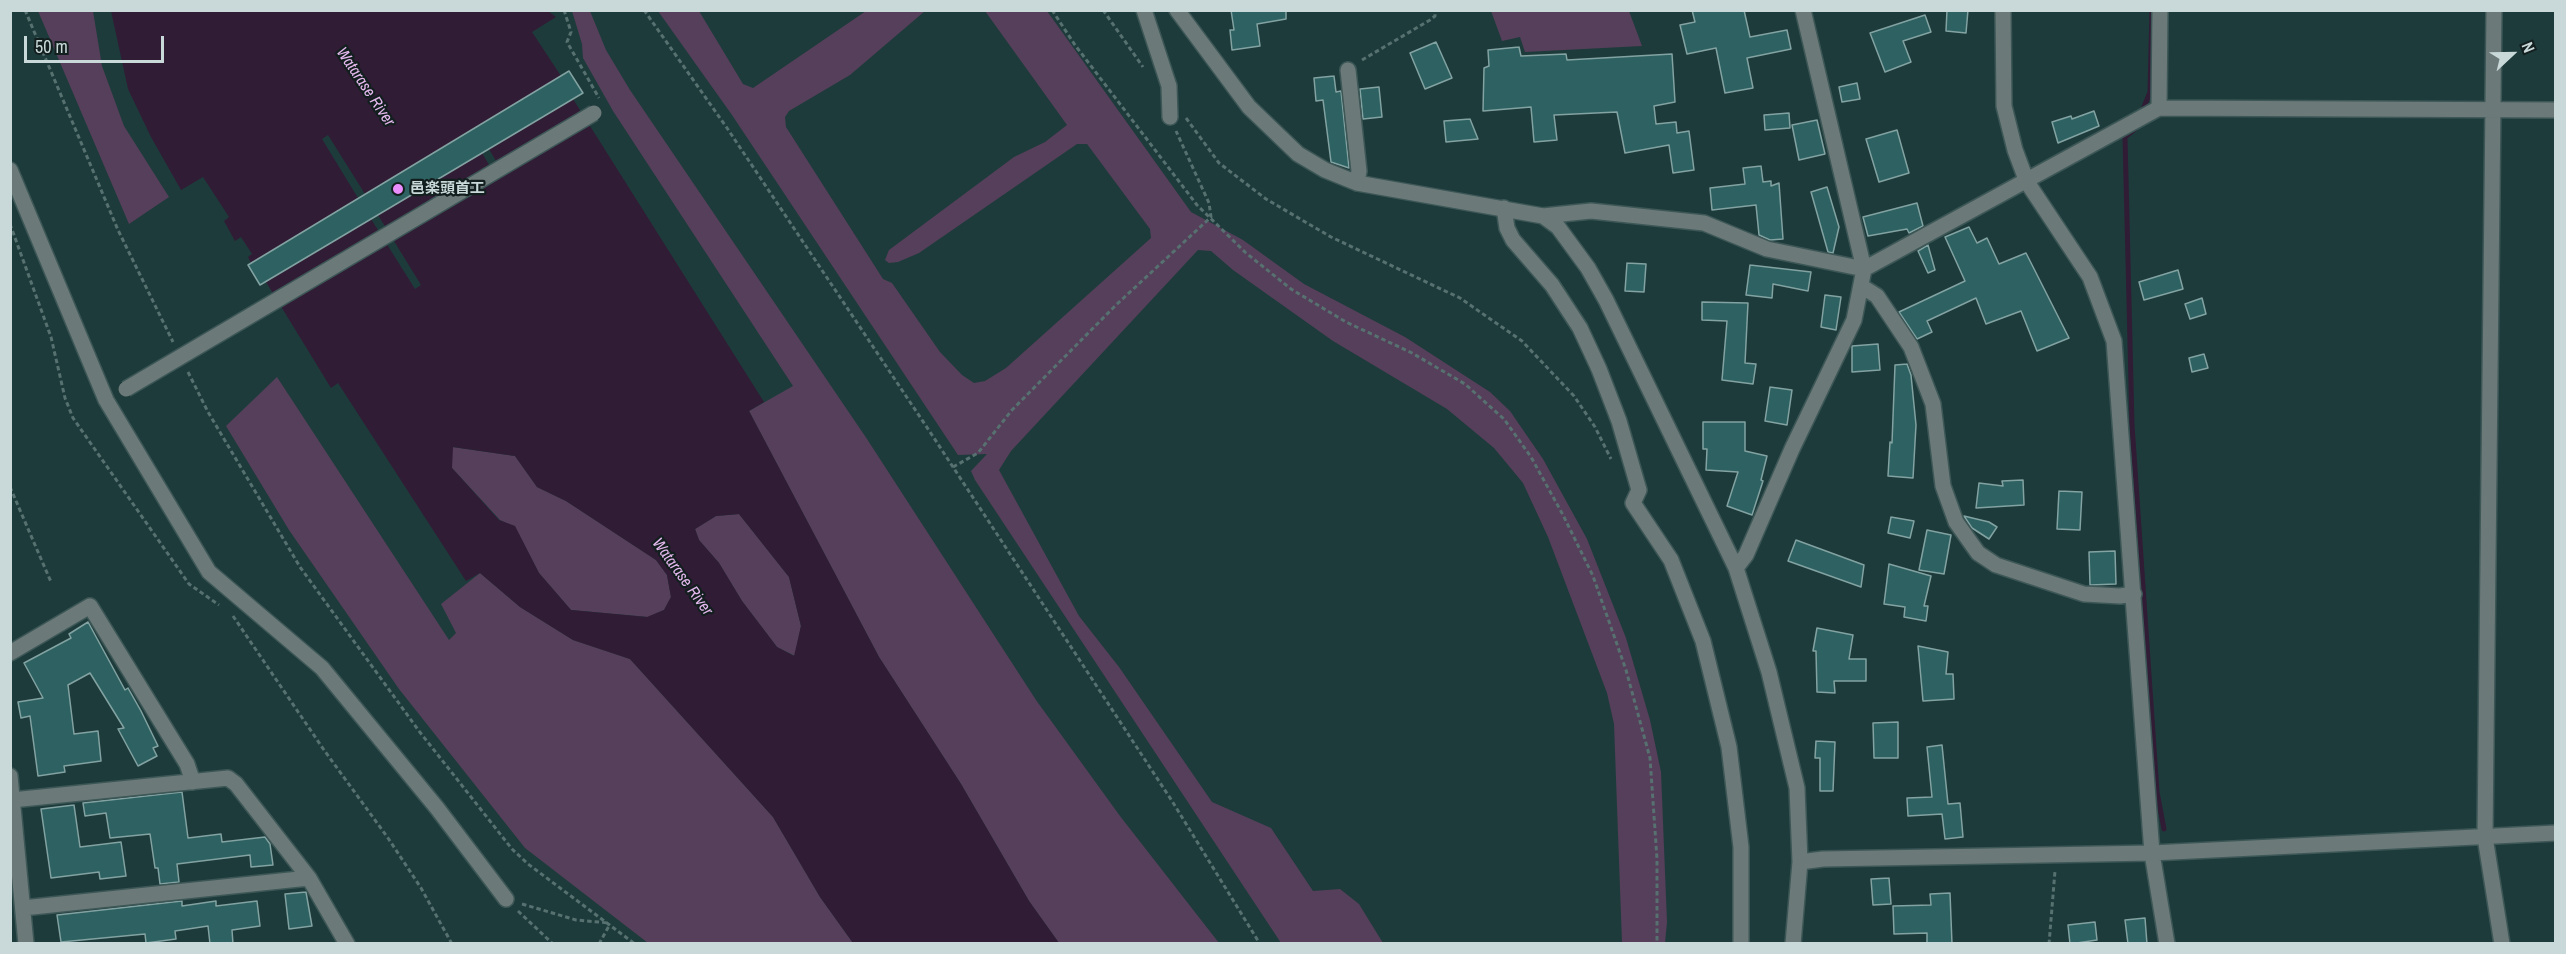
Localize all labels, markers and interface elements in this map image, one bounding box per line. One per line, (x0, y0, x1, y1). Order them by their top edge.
scale bar (27, 24, 166, 62)
north arrow (2482, 24, 2542, 84)
text: 50 m (35, 34, 68, 59)
text: N (2517, 39, 2541, 56)
water label: Watarase River (332, 44, 398, 130)
place label: 邑楽頭首工 (410, 180, 485, 198)
marker: 邑楽頭首工 (391, 182, 405, 196)
water label: Watarase River (648, 535, 716, 619)

